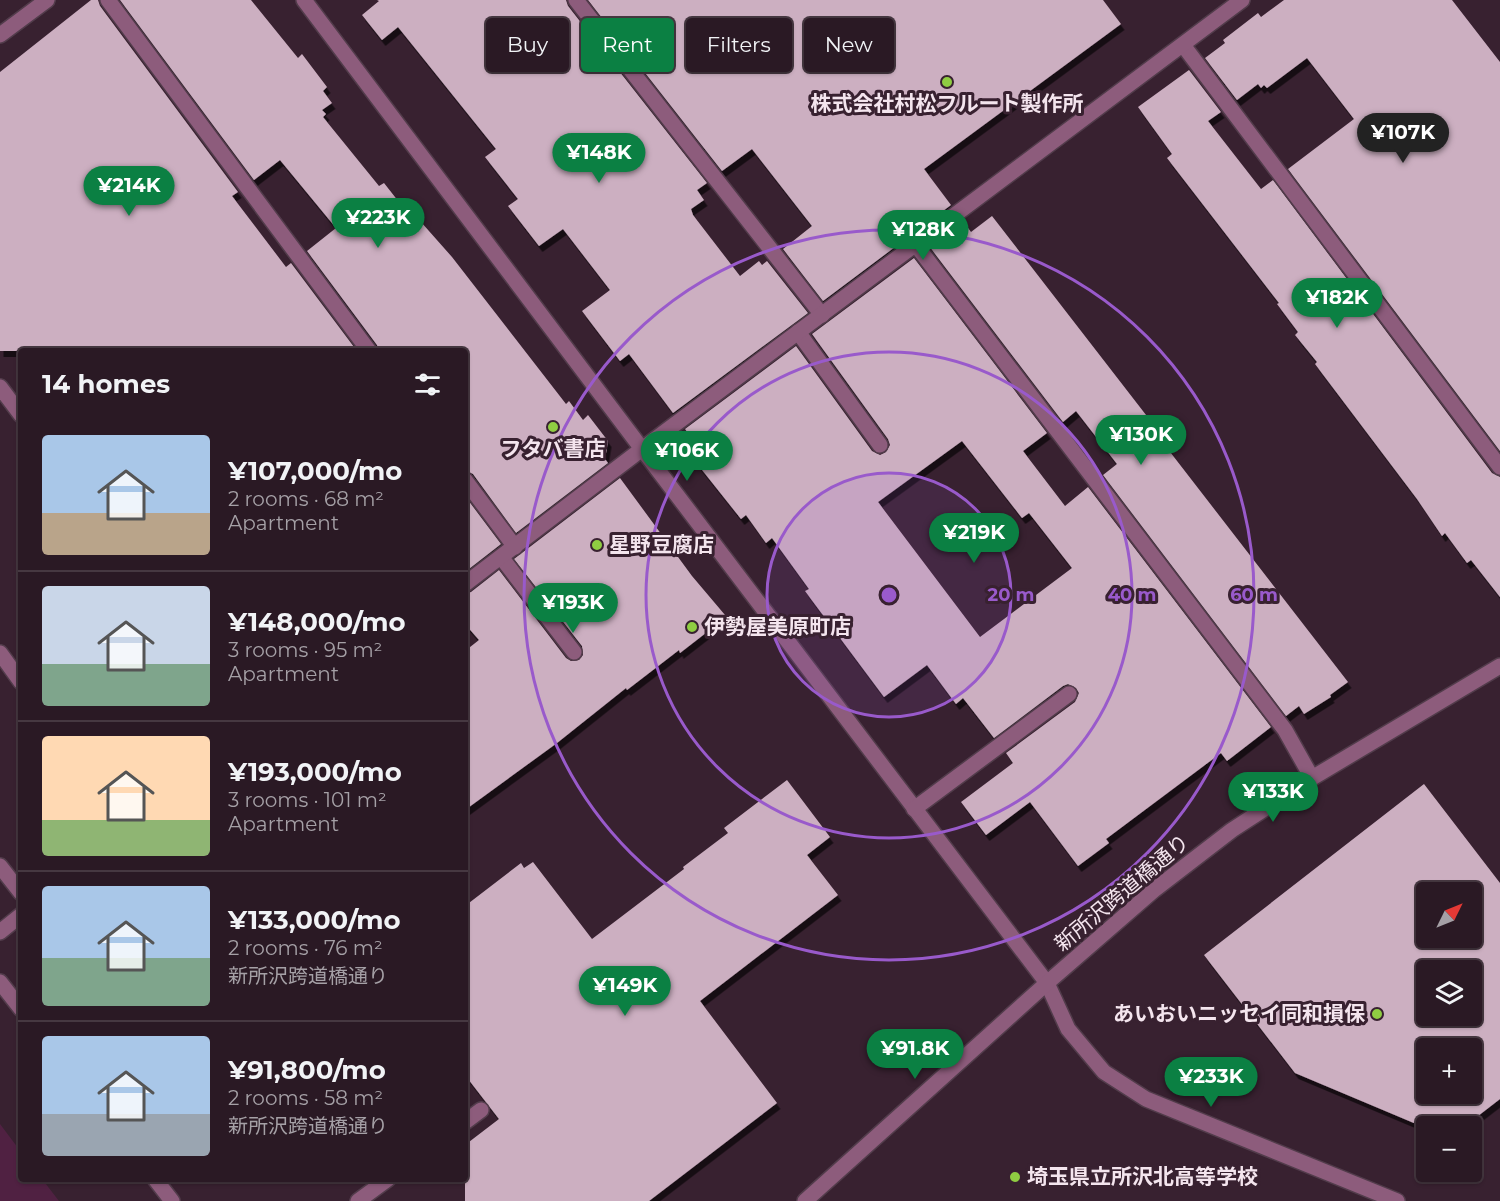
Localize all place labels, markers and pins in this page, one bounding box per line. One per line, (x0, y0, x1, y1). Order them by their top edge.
marker: 株式会社村松フルート製作所 (940, 75, 954, 89)
place label: 株式会社村松フルート製作所 (811, 91, 1084, 116)
pin: ¥107K (1361, 113, 1445, 164)
pin: ¥148K (557, 133, 641, 184)
pin: ¥214K (87, 166, 171, 217)
pin: ¥223K (336, 198, 420, 249)
pin: ¥128K (881, 210, 965, 261)
pin: ¥182K (1295, 278, 1379, 329)
pin: ¥130K (1099, 415, 1183, 466)
marker: フタバ書店 (546, 420, 560, 434)
pin: ¥106K (645, 431, 729, 482)
place label: フタバ書店 (501, 436, 606, 461)
pin: ¥219K (932, 513, 1016, 564)
place label: 星野豆腐店 (609, 532, 714, 557)
marker: 星野豆腐店 (590, 538, 604, 552)
pin: ¥193K (531, 583, 615, 634)
centre of rings (879, 585, 899, 605)
place label: 伊勢屋美原町店 (704, 614, 851, 639)
marker: 伊勢屋美原町店 (685, 620, 699, 634)
pin: ¥133K (1231, 772, 1315, 823)
pin: ¥149K (583, 966, 667, 1017)
place label: あいおいニッセイ同和損保 (1113, 1001, 1366, 1026)
marker: あいおいニッセイ同和損保 (1370, 1007, 1384, 1021)
pin: ¥91.8K (866, 1029, 964, 1080)
pin: ¥233K (1169, 1057, 1253, 1108)
place label: 埼玉県立所沢北高等学校 (1027, 1164, 1258, 1189)
marker: 埼玉県立所沢北高等学校 (1008, 1170, 1022, 1184)

